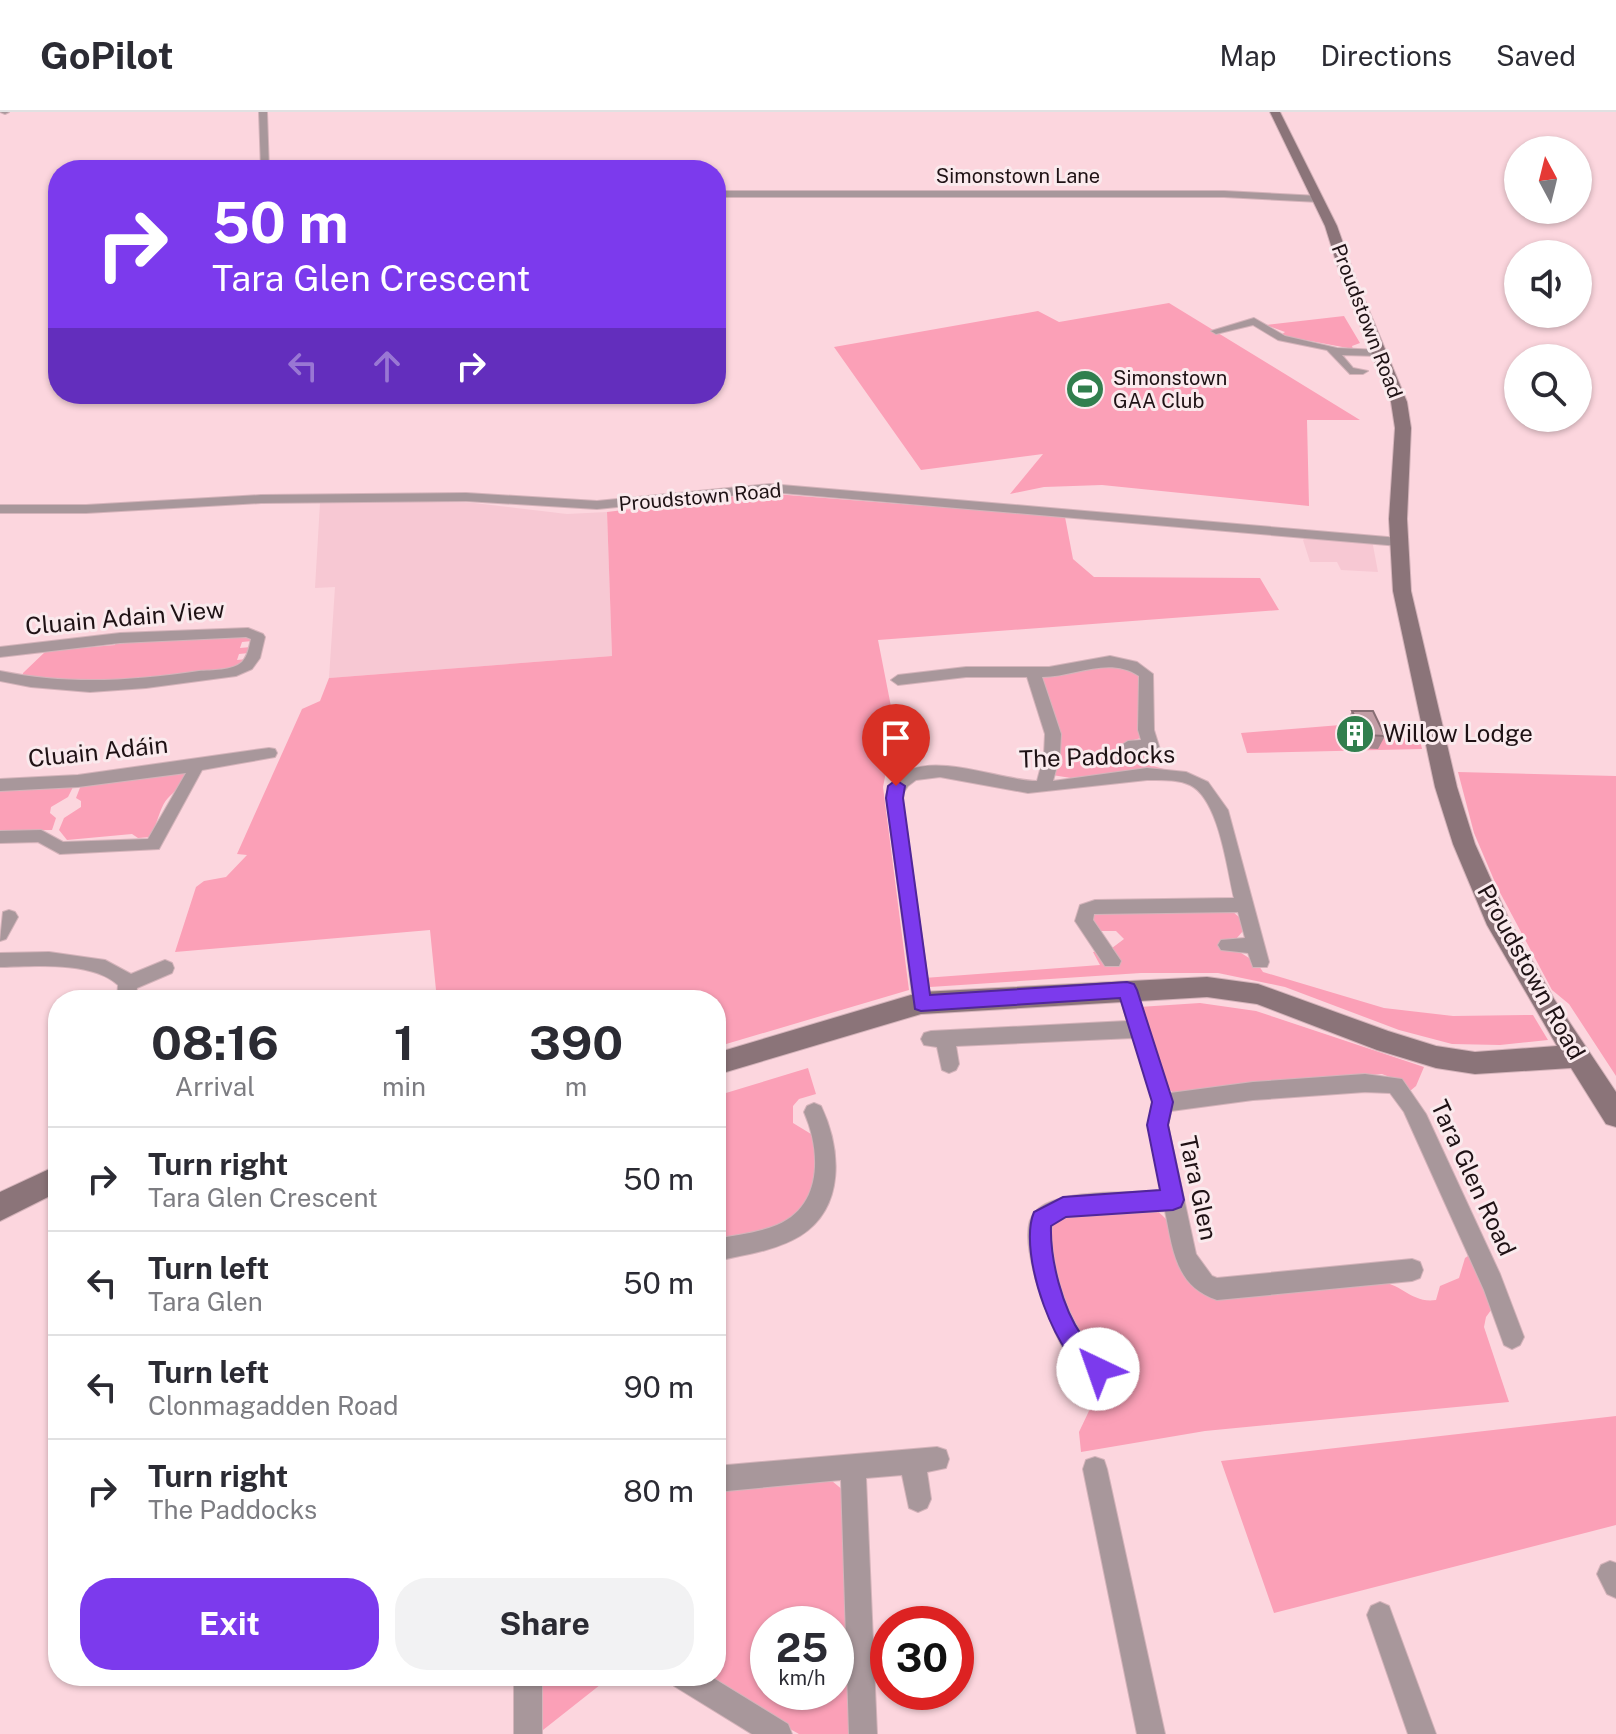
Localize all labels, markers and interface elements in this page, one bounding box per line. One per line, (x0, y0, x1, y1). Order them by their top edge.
text: GoPilot (40, 33, 174, 78)
text: Map (1220, 39, 1276, 72)
text: Directions (1320, 39, 1452, 72)
text: Saved (1496, 39, 1576, 72)
north arrow (1504, 136, 1592, 224)
map controls (1504, 136, 1592, 432)
street label: Simonstown Lane (936, 164, 1100, 188)
text: 50 m (212, 190, 349, 256)
icon: right (80, 192, 184, 296)
button: sound (1504, 240, 1592, 328)
street label: Proudstown Road (1327, 241, 1407, 401)
text: Tara Glen Crescent (212, 257, 530, 299)
icon: left (281, 344, 325, 388)
icon: ahead (365, 344, 409, 388)
icon: right (449, 344, 493, 388)
button: search (1504, 344, 1592, 432)
place label: Simonstown GAA Club (1113, 366, 1227, 413)
sports icon: Simonstown GAA Club (1064, 368, 1106, 410)
street label: Proudstown Road (618, 478, 782, 516)
street label: Cluain Adain View (24, 594, 226, 640)
pin (862, 704, 930, 786)
building icon: Willow Lodge (1334, 713, 1376, 755)
icon: arrive (874, 716, 918, 760)
place label: Willow Lodge (1383, 719, 1533, 747)
street label: Cluain Adáin (26, 730, 169, 772)
street label: The Paddocks (1018, 739, 1175, 773)
street label: Proudstown Road (1472, 879, 1592, 1064)
text: 08:16 (151, 1014, 279, 1071)
text: 1 (394, 1014, 414, 1071)
text: 390 (529, 1014, 623, 1071)
text: Arrival (175, 1071, 255, 1102)
text: min (382, 1071, 426, 1102)
text: m (565, 1071, 587, 1102)
street label: Tara Glen Road (1426, 1095, 1522, 1260)
street label: Tara Glen (1174, 1133, 1224, 1242)
text: Turn right (148, 1146, 288, 1182)
icon: right (80, 1157, 124, 1201)
text: 50 m (623, 1161, 694, 1197)
text: Tara Glen Crescent (148, 1182, 378, 1213)
text: Turn left (148, 1250, 269, 1286)
icon: left (80, 1261, 124, 1305)
text: 50 m (623, 1265, 694, 1301)
text: Tara Glen (148, 1286, 263, 1317)
position arrow (1056, 1327, 1140, 1411)
text: Turn left (148, 1354, 269, 1390)
icon: left (80, 1365, 124, 1409)
text: 90 m (624, 1369, 694, 1405)
text: Clonmagadden Road (148, 1390, 398, 1421)
text: Turn right (148, 1458, 288, 1494)
icon: right (80, 1469, 124, 1513)
text: 80 m (623, 1473, 694, 1509)
text: The Paddocks (148, 1494, 317, 1525)
button: Exit (80, 1578, 379, 1670)
button: Share (395, 1578, 694, 1670)
speed limit sign: 30 (870, 1606, 974, 1710)
text: 25 (776, 1624, 828, 1671)
text: km/h (778, 1666, 826, 1690)

